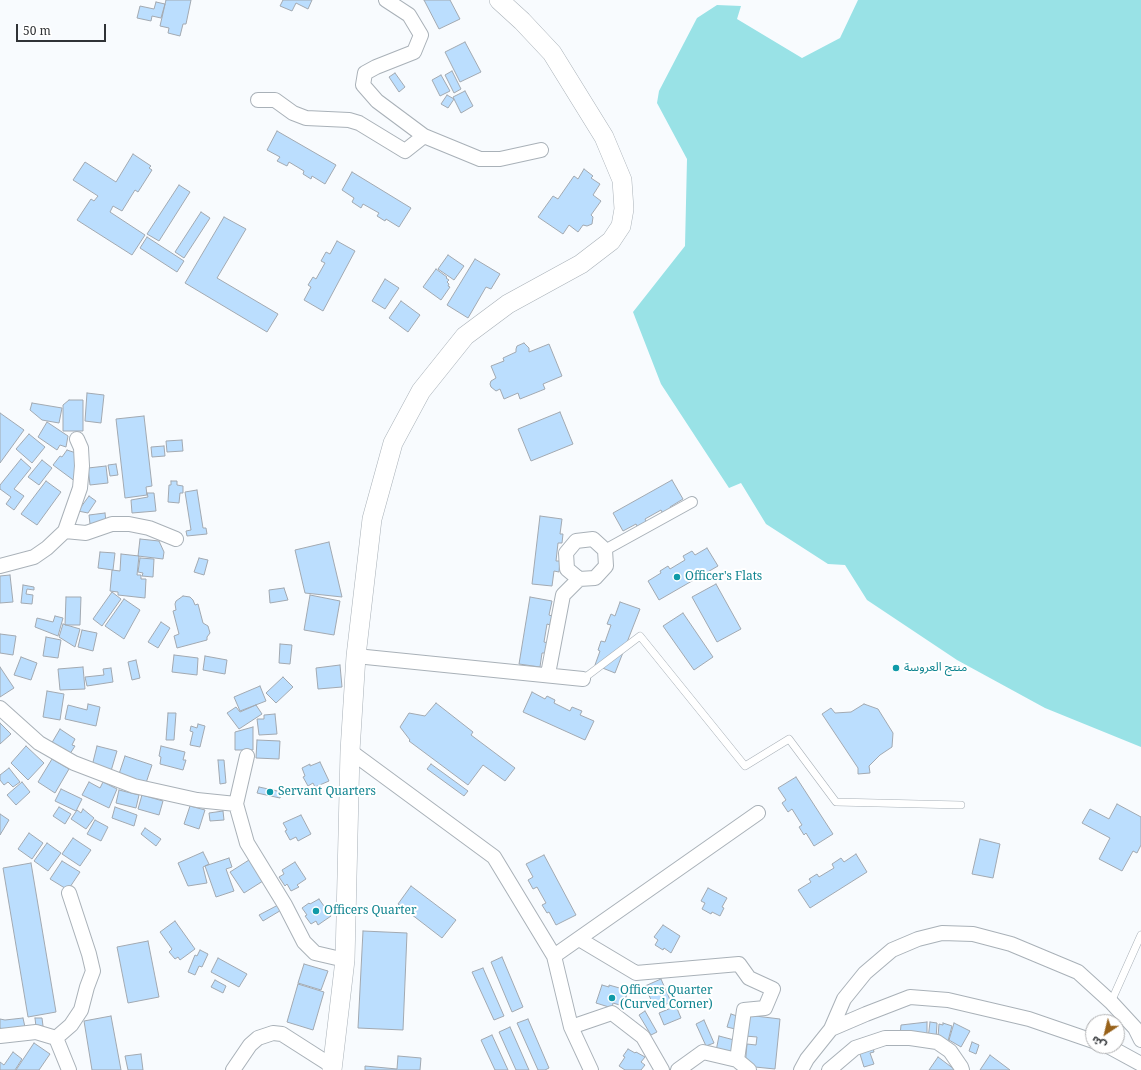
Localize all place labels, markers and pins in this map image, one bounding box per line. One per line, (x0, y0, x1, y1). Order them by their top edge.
place label: Officer's Flats (685, 570, 762, 584)
marker: Officer's Flats (672, 572, 682, 582)
place label: منتج العروسة (904, 661, 967, 675)
marker: منتج العروسة (891, 663, 901, 673)
place label: Servant Quarters (278, 785, 376, 799)
marker: Servant Quarters (265, 787, 275, 797)
place label: Officers Quarter (324, 904, 417, 918)
marker: Officers Quarter (311, 906, 321, 916)
place label: Officers Quarter (Curved Corner) (620, 984, 713, 1012)
marker: Officers Quarter (Curved Corner) (607, 993, 617, 1003)

